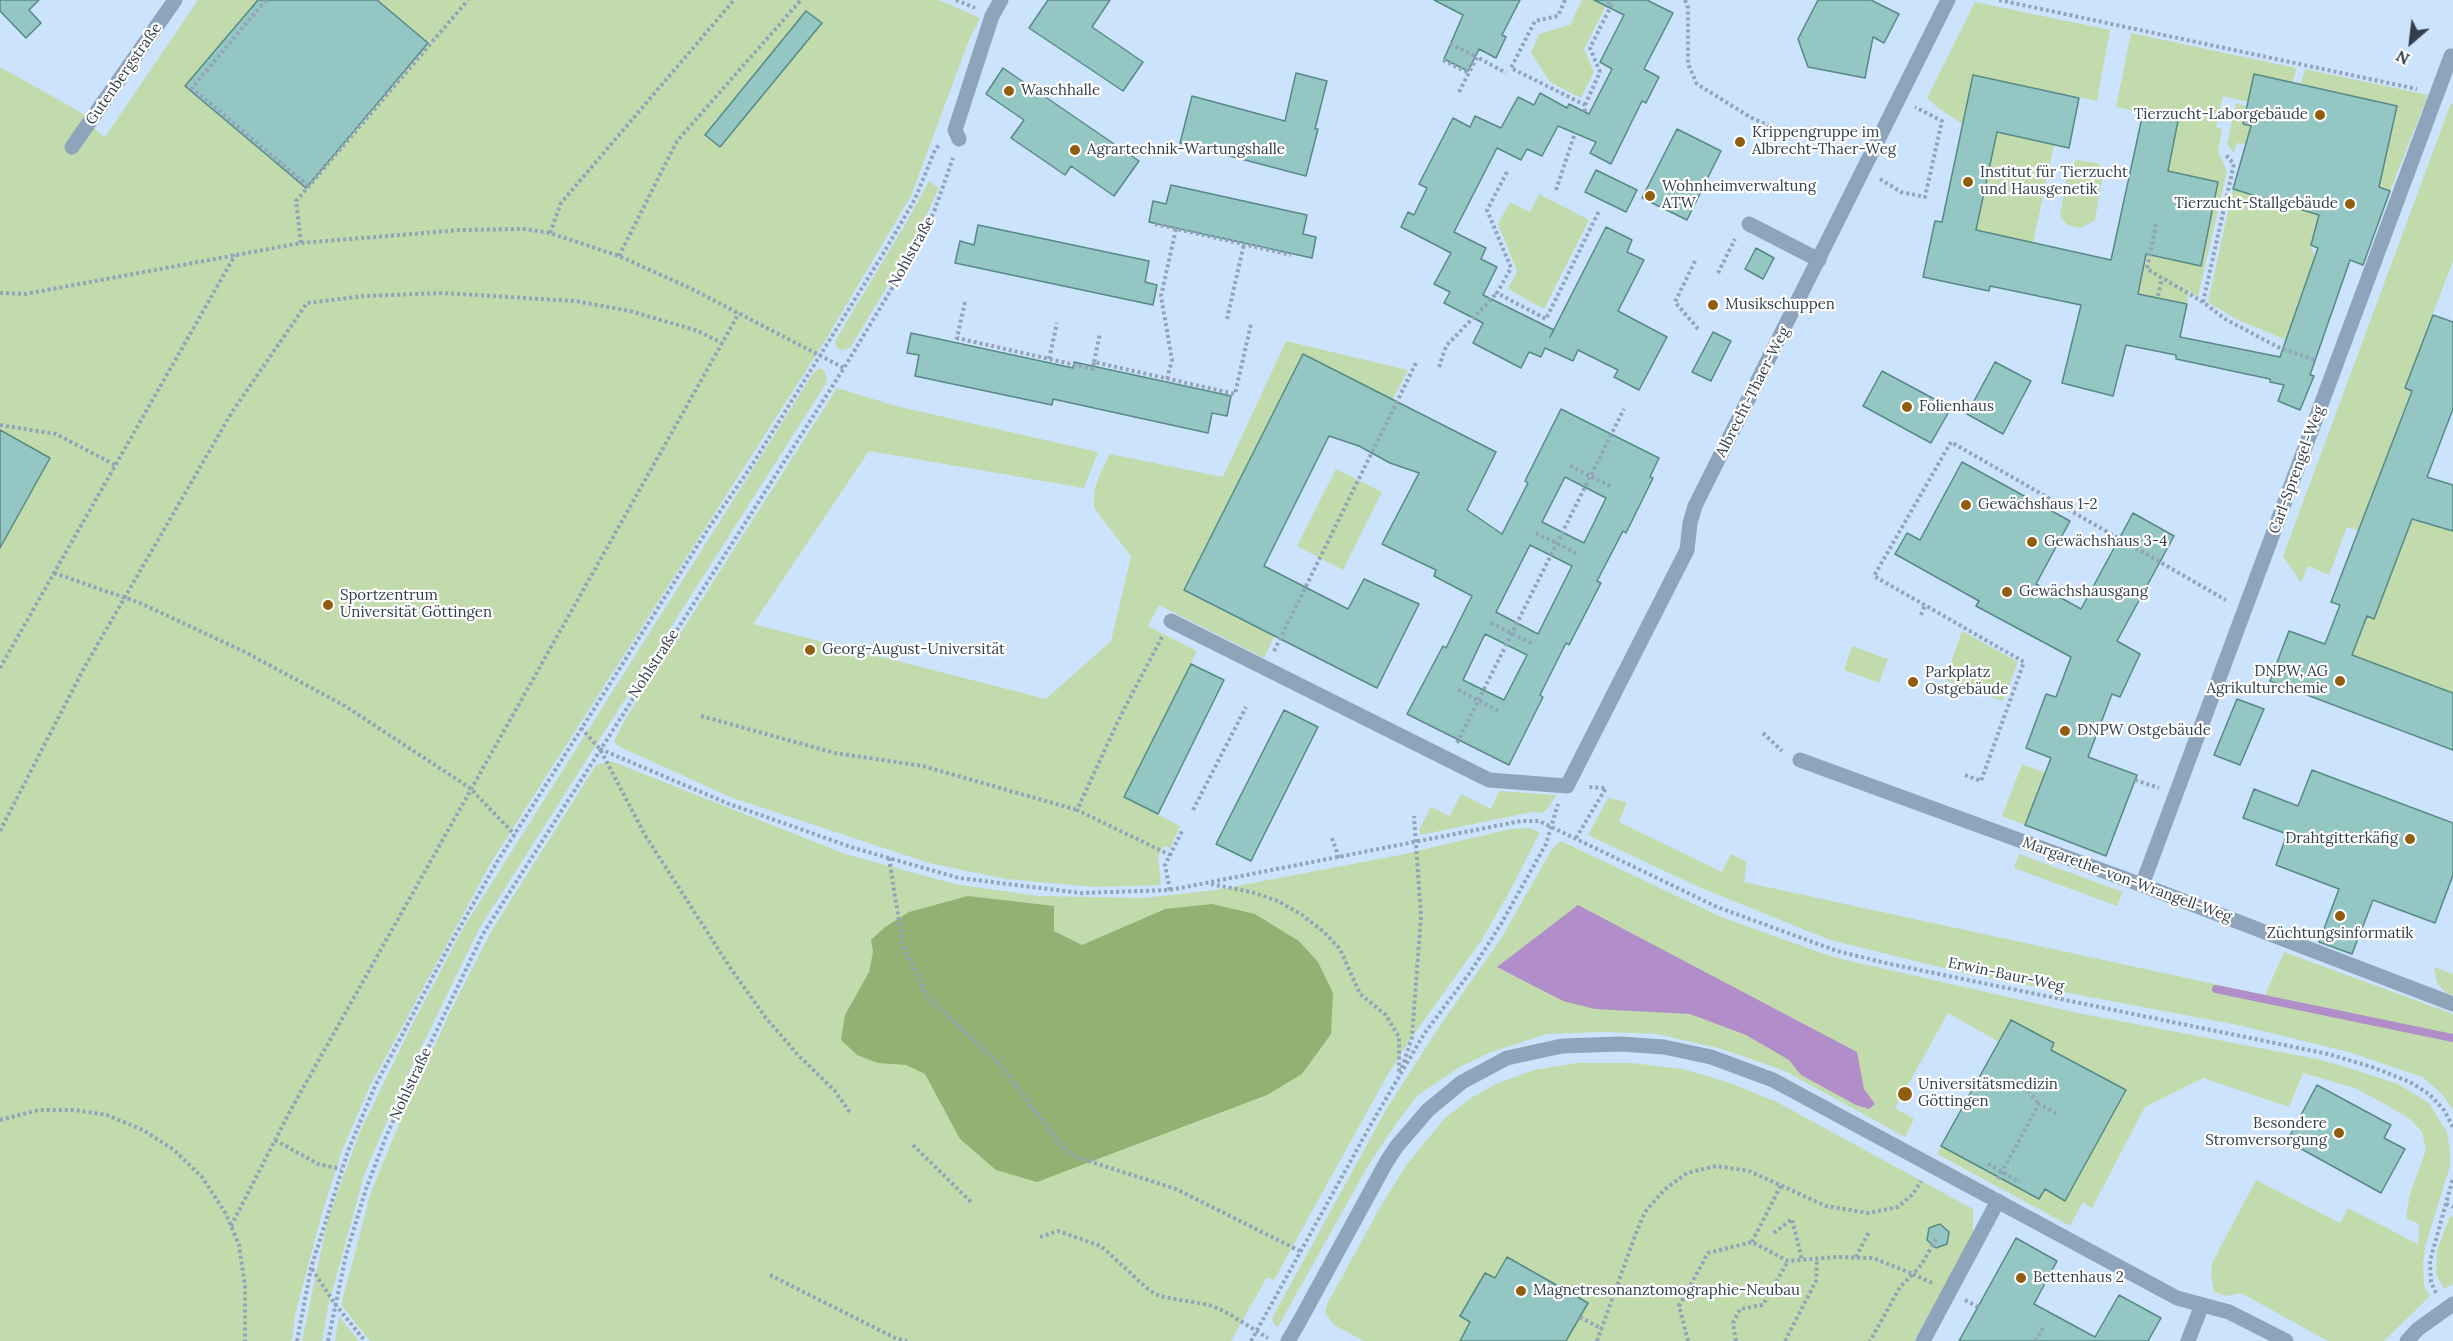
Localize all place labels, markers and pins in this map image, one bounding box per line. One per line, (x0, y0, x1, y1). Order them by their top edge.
place label: Waschhalle (1021, 82, 1100, 100)
marker: Waschhalle (1002, 84, 1016, 98)
place label: Tierzucht-Laborgebäude (2134, 106, 2308, 124)
marker: Tierzucht-Laborgebäude (2313, 108, 2327, 122)
place label: Krippengruppe im Albrecht-Thaer-Weg (1752, 124, 1896, 159)
marker: Krippengruppe im Albrecht-Thaer-Weg (1733, 135, 1747, 149)
place label: Agrartechnik-Wartungshalle (1087, 141, 1285, 159)
marker: Agrartechnik-Wartungshalle (1068, 143, 1082, 157)
place label: Institut für Tierzucht und Hausgenetik (1980, 164, 2128, 199)
marker: Institut für Tierzucht und Hausgenetik (1961, 175, 1975, 189)
place label: Wohnheimverwaltung ATW (1662, 178, 1816, 213)
marker: Wohnheimverwaltung ATW (1643, 189, 1657, 203)
place label: Tierzucht-Stallgebäude (2174, 195, 2338, 213)
marker: Tierzucht-Stallgebäude (2343, 197, 2357, 211)
place label: Musikschuppen (1725, 296, 1835, 314)
marker: Musikschuppen (1706, 298, 1720, 312)
place label: Folienhaus (1919, 398, 1994, 416)
marker: Folienhaus (1900, 400, 1914, 414)
place label: Gewächshaus 1-2 (1978, 496, 2098, 514)
marker: Gewächshaus 1-2 (1959, 498, 1973, 512)
place label: Gewächshaus 3-4 (2044, 533, 2167, 551)
marker: Gewächshaus 3-4 (2025, 535, 2039, 549)
place label: Gewächshausgang (2019, 583, 2148, 601)
marker: Gewächshausgang (2000, 585, 2014, 599)
place label: Sportzentrum Universität Göttingen (340, 587, 492, 622)
marker: Sportzentrum Universität Göttingen (321, 598, 335, 612)
place label: Georg-August-Universität (822, 641, 1005, 659)
marker: Georg-August-Universität (803, 643, 817, 657)
place label: DNPW, AG Agrikulturchemie (2207, 663, 2328, 698)
place label: Parkplatz Ostgebäude (1925, 664, 2008, 699)
marker: DNPW, AG Agrikulturchemie (2333, 674, 2347, 688)
marker: Parkplatz Ostgebäude (1906, 675, 1920, 689)
place label: DNPW Ostgebäude (2077, 722, 2211, 740)
marker: DNPW Ostgebäude (2058, 724, 2072, 738)
place label: Drahtgitterkäfig (2285, 830, 2398, 848)
marker: Drahtgitterkäfig (2403, 832, 2417, 846)
marker: Züchtungsinformatik (2333, 909, 2347, 923)
place label: Züchtungsinformatik (2267, 925, 2413, 943)
place label: Universitätsmedizin Göttingen (1918, 1076, 2058, 1111)
marker: Universitätsmedizin Göttingen (1896, 1085, 1914, 1103)
place label: Besondere Stromversorgung (2205, 1115, 2327, 1150)
marker: Besondere Stromversorgung (2332, 1126, 2346, 1140)
place label: Bettenhaus 2 (2033, 1269, 2124, 1287)
marker: Bettenhaus 2 (2014, 1271, 2028, 1285)
place label: Magnetresonanztomographie-Neubau (1533, 1282, 1800, 1300)
marker: Magnetresonanztomographie-Neubau (1514, 1284, 1528, 1298)

